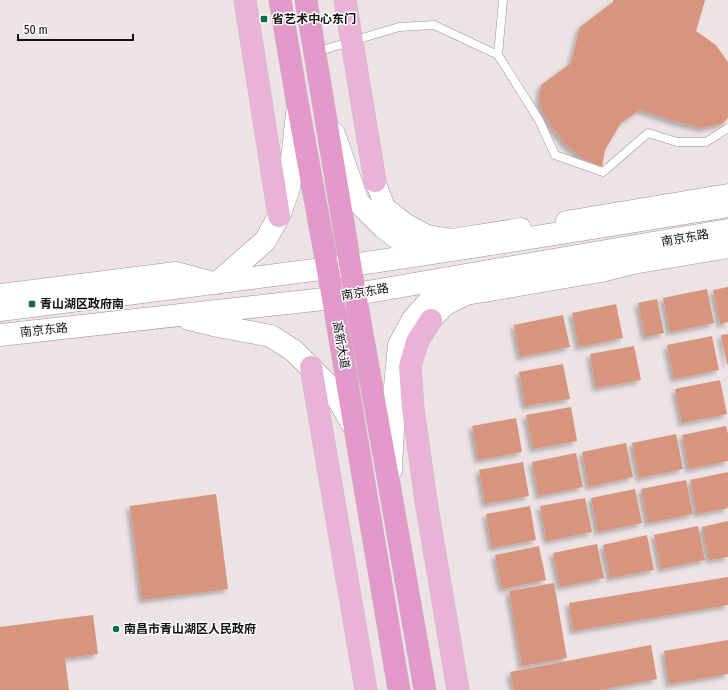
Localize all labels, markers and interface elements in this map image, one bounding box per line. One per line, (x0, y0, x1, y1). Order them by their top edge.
place label: 省艺术中心东门 (272, 12, 356, 26)
marker: 省艺术中心东门 (259, 14, 269, 24)
scale bar (18, 16, 133, 42)
text: 50 m (24, 23, 48, 37)
street label: 南京东路 (660, 227, 710, 249)
street label: 南京东路 (340, 281, 390, 303)
place label: 青山湖区政府南 (40, 297, 124, 311)
marker: 青山湖区政府南 (27, 299, 37, 309)
street label: 高新大道 (330, 320, 352, 370)
street label: 南京东路 (19, 321, 69, 339)
place label: 南昌市青山湖区人民政府 (124, 622, 256, 636)
marker: 南昌市青山湖区人民政府 (111, 624, 121, 634)

